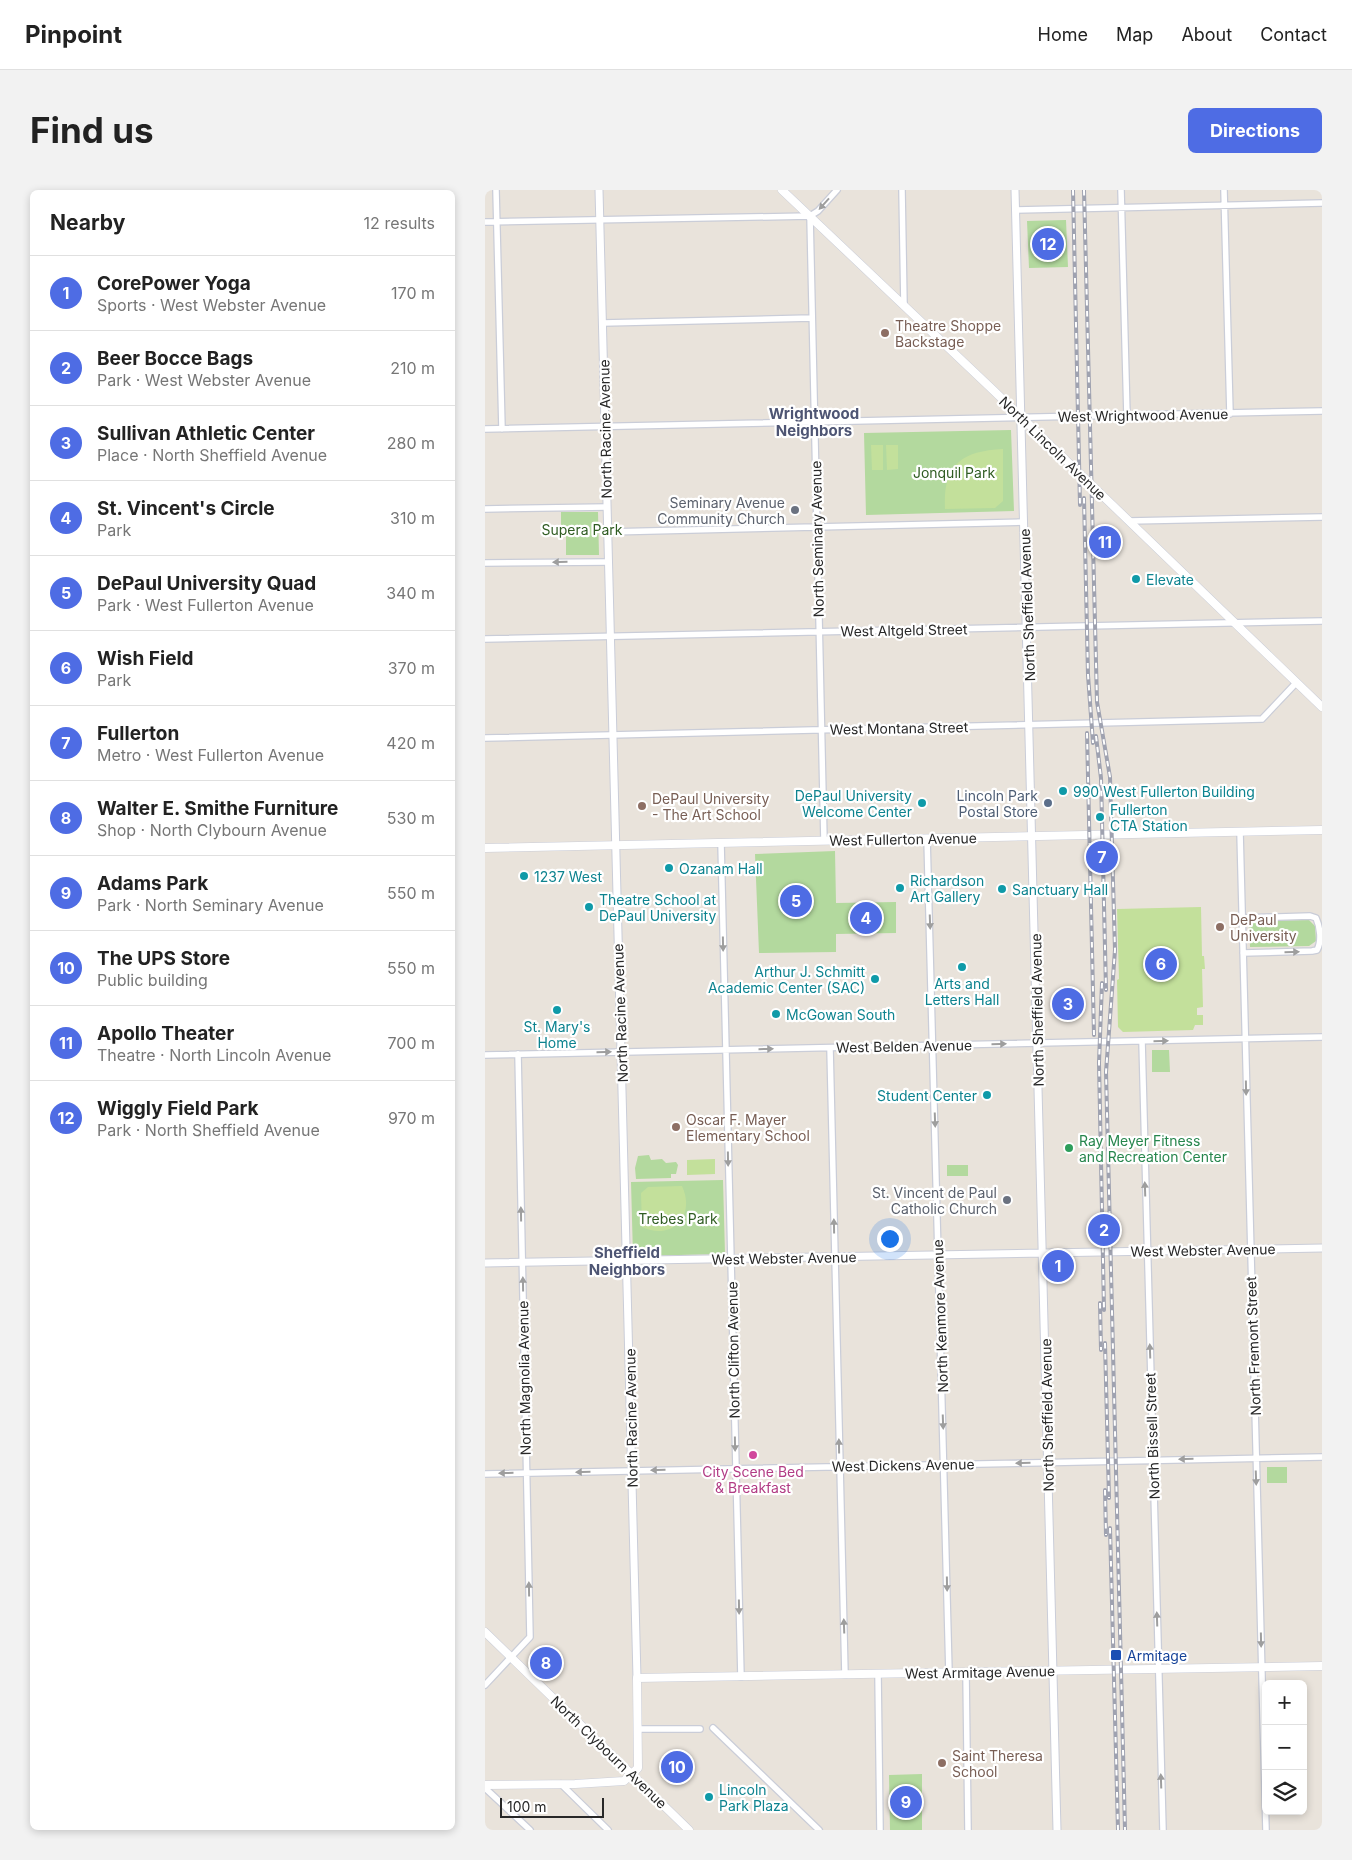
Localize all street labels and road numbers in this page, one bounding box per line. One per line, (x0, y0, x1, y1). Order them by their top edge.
street label: North Racine Avenue (595, 359, 615, 499)
street label: North Lincoln Avenue (996, 393, 1110, 503)
street label: West Wrightwood Avenue (1058, 405, 1228, 425)
street label: North Seminary Avenue (807, 461, 827, 617)
street label: North Sheffield Avenue (1016, 528, 1038, 682)
street label: West Altgeld Street (840, 620, 968, 640)
street label: West Montana Street (830, 718, 969, 738)
street label: West Fullerton Avenue (829, 829, 977, 849)
street label: North Sheffield Avenue (1027, 933, 1047, 1087)
street label: North Racine Avenue (609, 943, 631, 1083)
street label: West Belden Avenue (836, 1036, 972, 1056)
street label: North Kenmore Avenue (929, 1239, 951, 1393)
street label: West Webster Avenue (1130, 1240, 1276, 1260)
street label: West Webster Avenue (711, 1248, 857, 1268)
street label: North Fremont Street (1242, 1276, 1264, 1416)
street label: North Clifton Avenue (723, 1281, 743, 1419)
street label: North Magnolia Avenue (514, 1300, 534, 1456)
street label: North Sheffield Avenue (1037, 1338, 1057, 1492)
street label: North Racine Avenue (621, 1348, 641, 1488)
street label: North Bissell Street (1141, 1372, 1163, 1500)
street label: West Dickens Avenue (831, 1455, 975, 1475)
street label: West Armitage Avenue (905, 1662, 1055, 1682)
street label: North Clybourn Avenue (547, 1692, 671, 1812)

